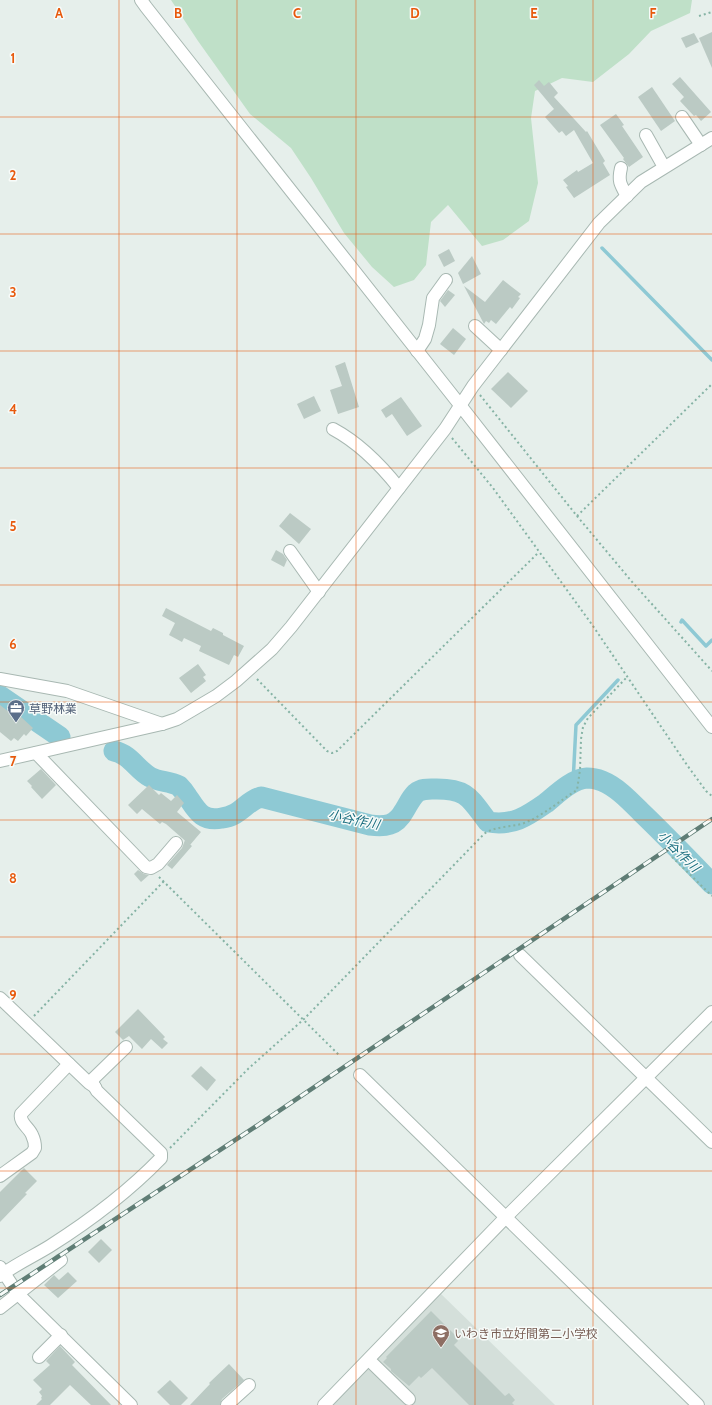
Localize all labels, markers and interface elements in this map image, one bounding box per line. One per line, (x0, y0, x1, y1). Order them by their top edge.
text: A (55, 5, 64, 21)
text: B (174, 5, 182, 21)
text: C (293, 5, 301, 21)
text: D (410, 5, 420, 21)
text: E (530, 5, 538, 21)
text: F (650, 5, 657, 21)
text: 1 (11, 50, 15, 66)
text: 2 (10, 167, 17, 183)
text: 3 (9, 284, 17, 300)
text: 4 (9, 401, 17, 417)
text: 5 (10, 518, 17, 534)
text: 6 (9, 636, 17, 652)
office icon: 草野林業 (6, 698, 26, 723)
place label: 草野林業 (29, 701, 77, 716)
text: 7 (10, 753, 17, 769)
water label: 小谷作川 (327, 806, 383, 833)
water label: 小谷作川 (655, 827, 704, 876)
text: 8 (9, 870, 17, 886)
text: 9 (9, 987, 17, 1003)
school or university icon: いわき市立好間第二小学校 (431, 1323, 451, 1348)
place label: いわき市立好間第二小学校 (454, 1326, 598, 1341)

